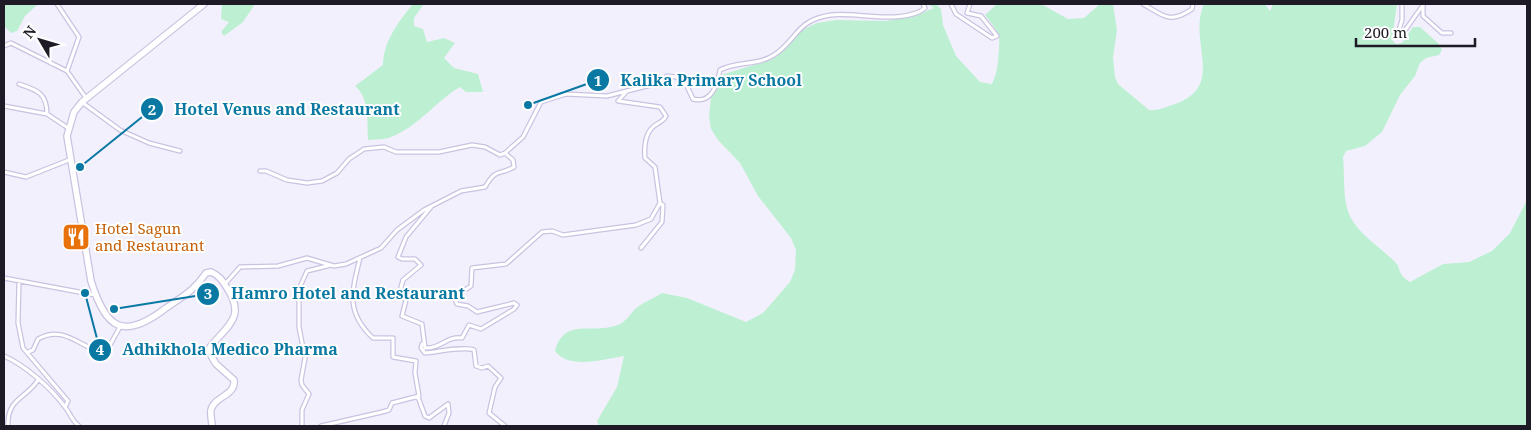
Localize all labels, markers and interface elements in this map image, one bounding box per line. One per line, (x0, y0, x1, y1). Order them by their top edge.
north arrow (15, 15, 65, 65)
scale bar (1356, 15, 1475, 47)
text: N (18, 21, 40, 42)
text: 200 m (1364, 22, 1407, 42)
callout: Kalika Primary School (585, 65, 812, 96)
text: Kalika Primary School (620, 69, 802, 91)
text: 1 (594, 70, 602, 90)
callout: Hotel Venus and Restaurant (139, 94, 410, 125)
text: Hotel Venus and Restaurant (174, 98, 400, 120)
text: 2 (148, 99, 156, 119)
place label: Hotel Sagun and Restaurant (95, 218, 204, 255)
restaurant icon: Hotel Sagun and Restaurant (61, 222, 91, 252)
callout: Hamro Hotel and Restaurant (196, 278, 475, 309)
text: Hamro Hotel and Restaurant (231, 282, 465, 304)
text: 3 (204, 283, 212, 303)
callout: Adhikhola Medico Pharma (87, 334, 348, 365)
text: Adhikhola Medico Pharma (122, 338, 338, 360)
text: 4 (96, 339, 105, 359)

